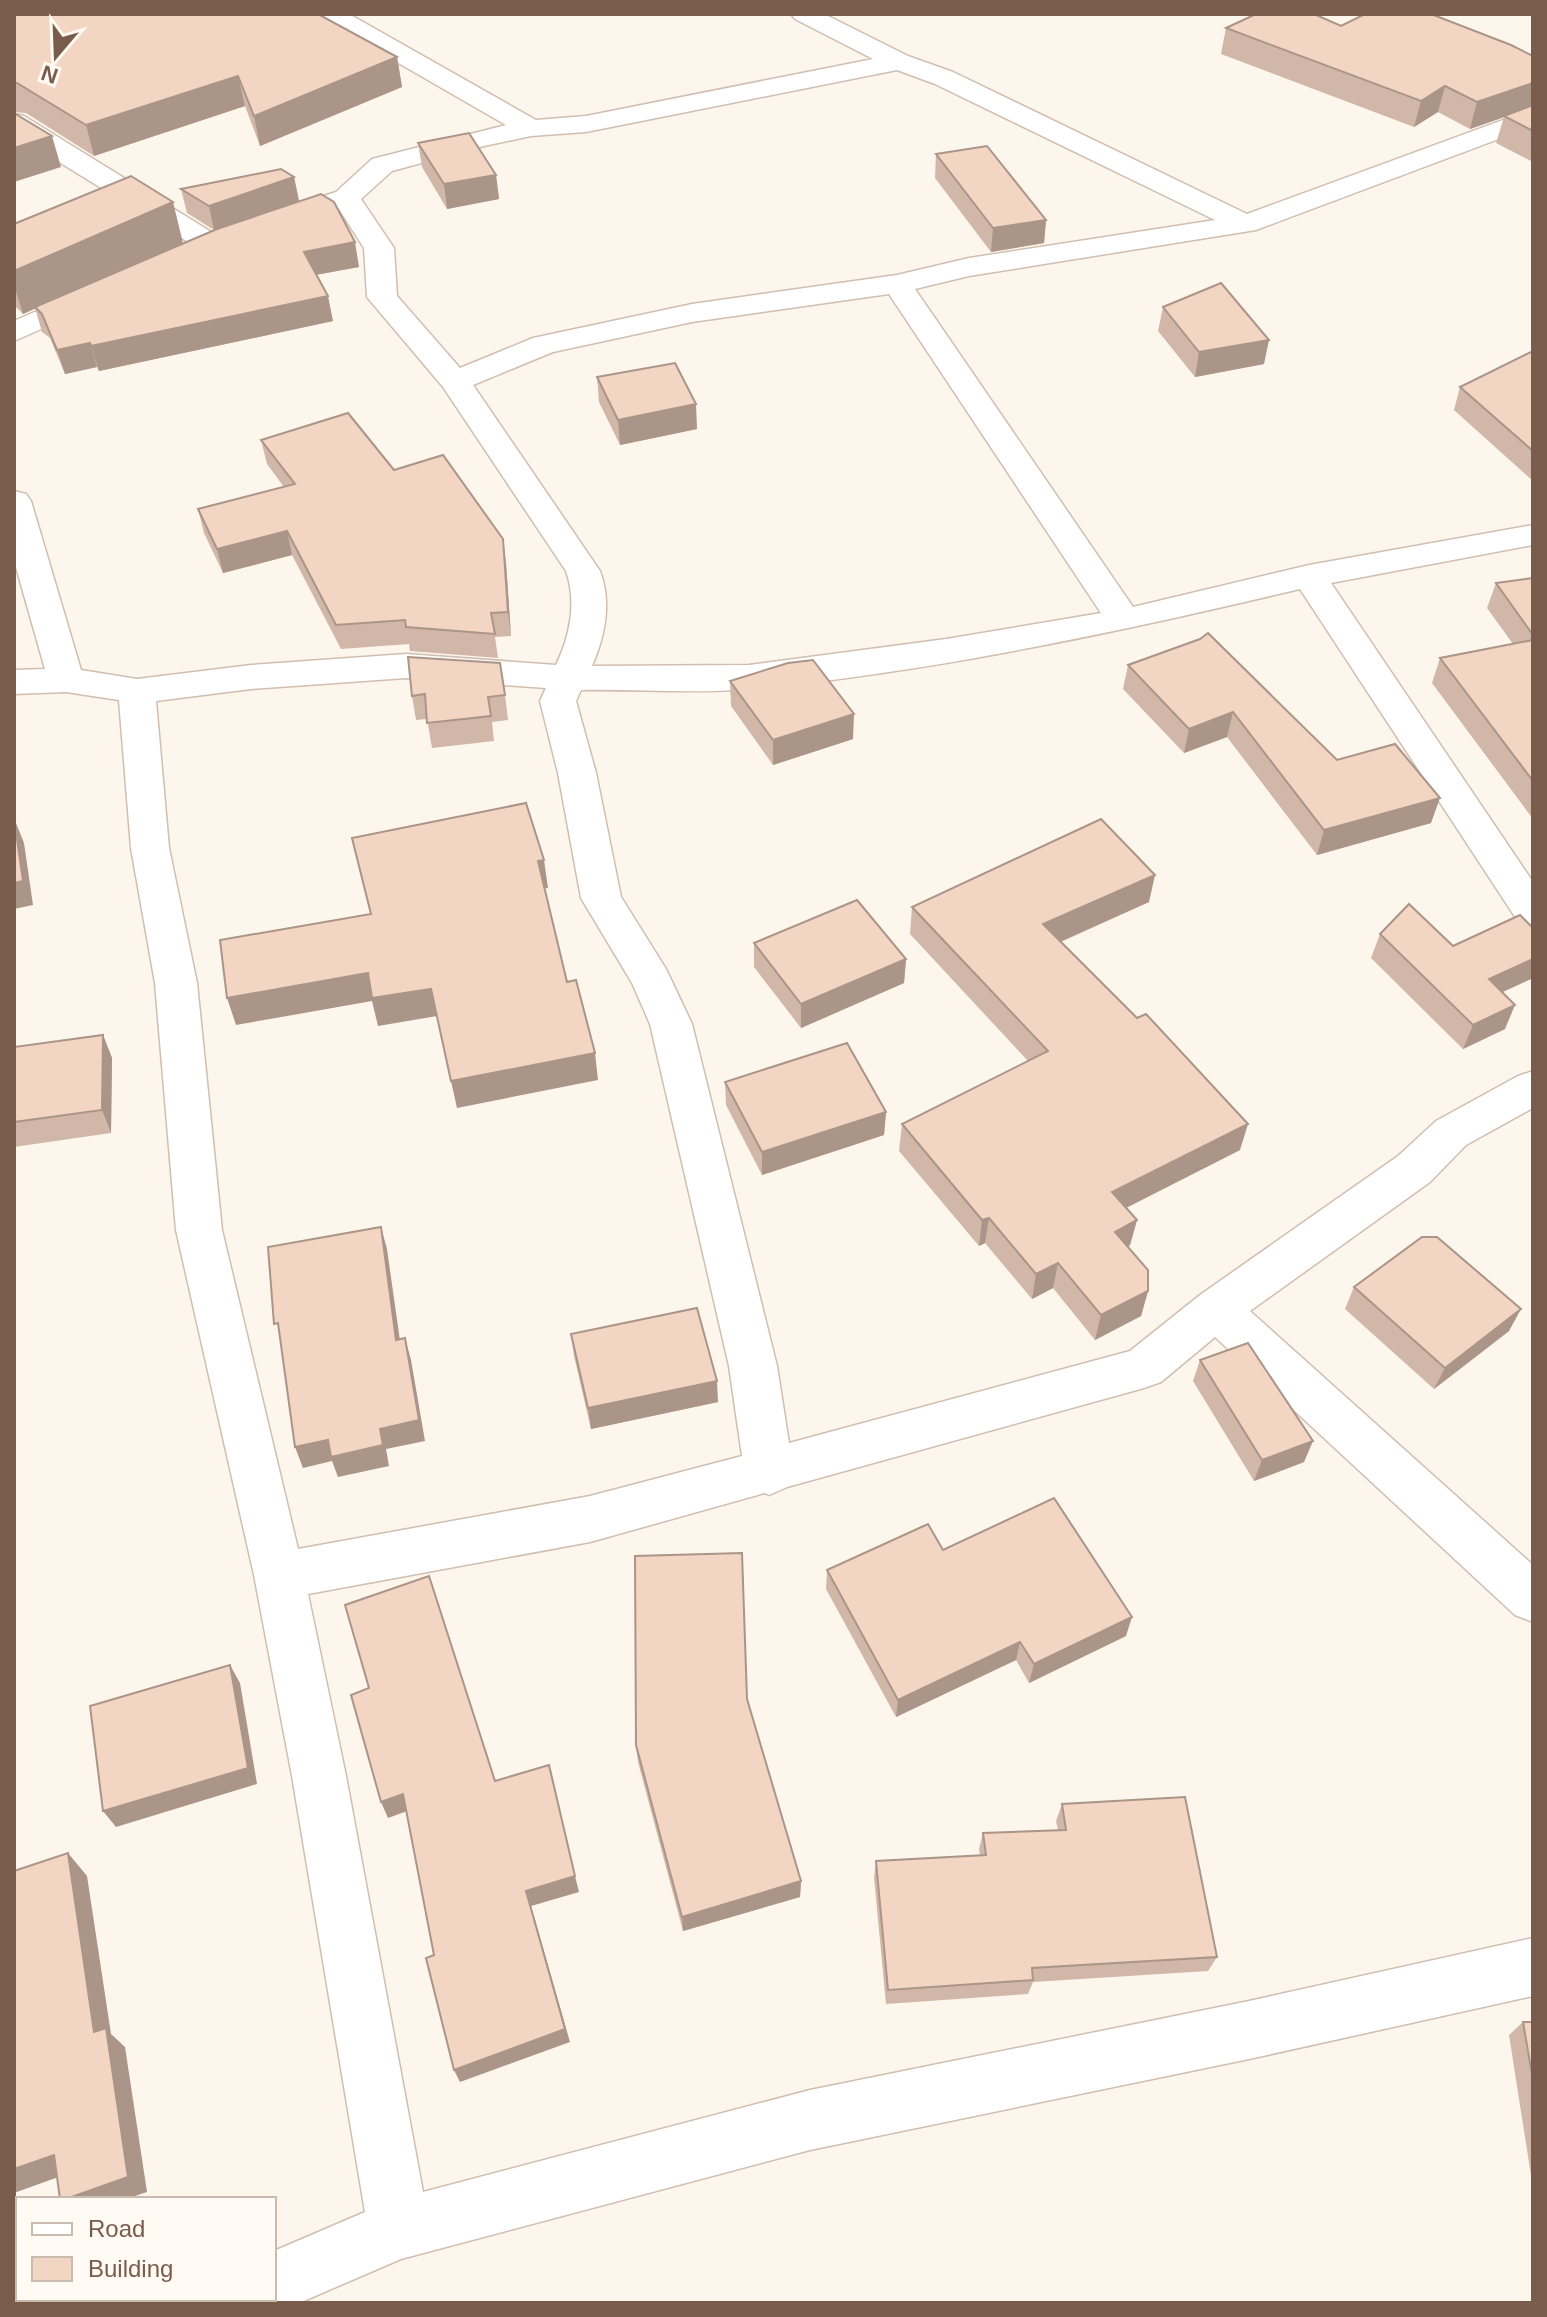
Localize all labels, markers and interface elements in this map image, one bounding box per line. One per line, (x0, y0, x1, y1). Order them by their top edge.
north arrow (16, 16, 96, 96)
text: N (38, 60, 61, 89)
legend (16, 2197, 276, 2301)
text: Road (88, 2215, 145, 2242)
text: Building (88, 2255, 173, 2282)

